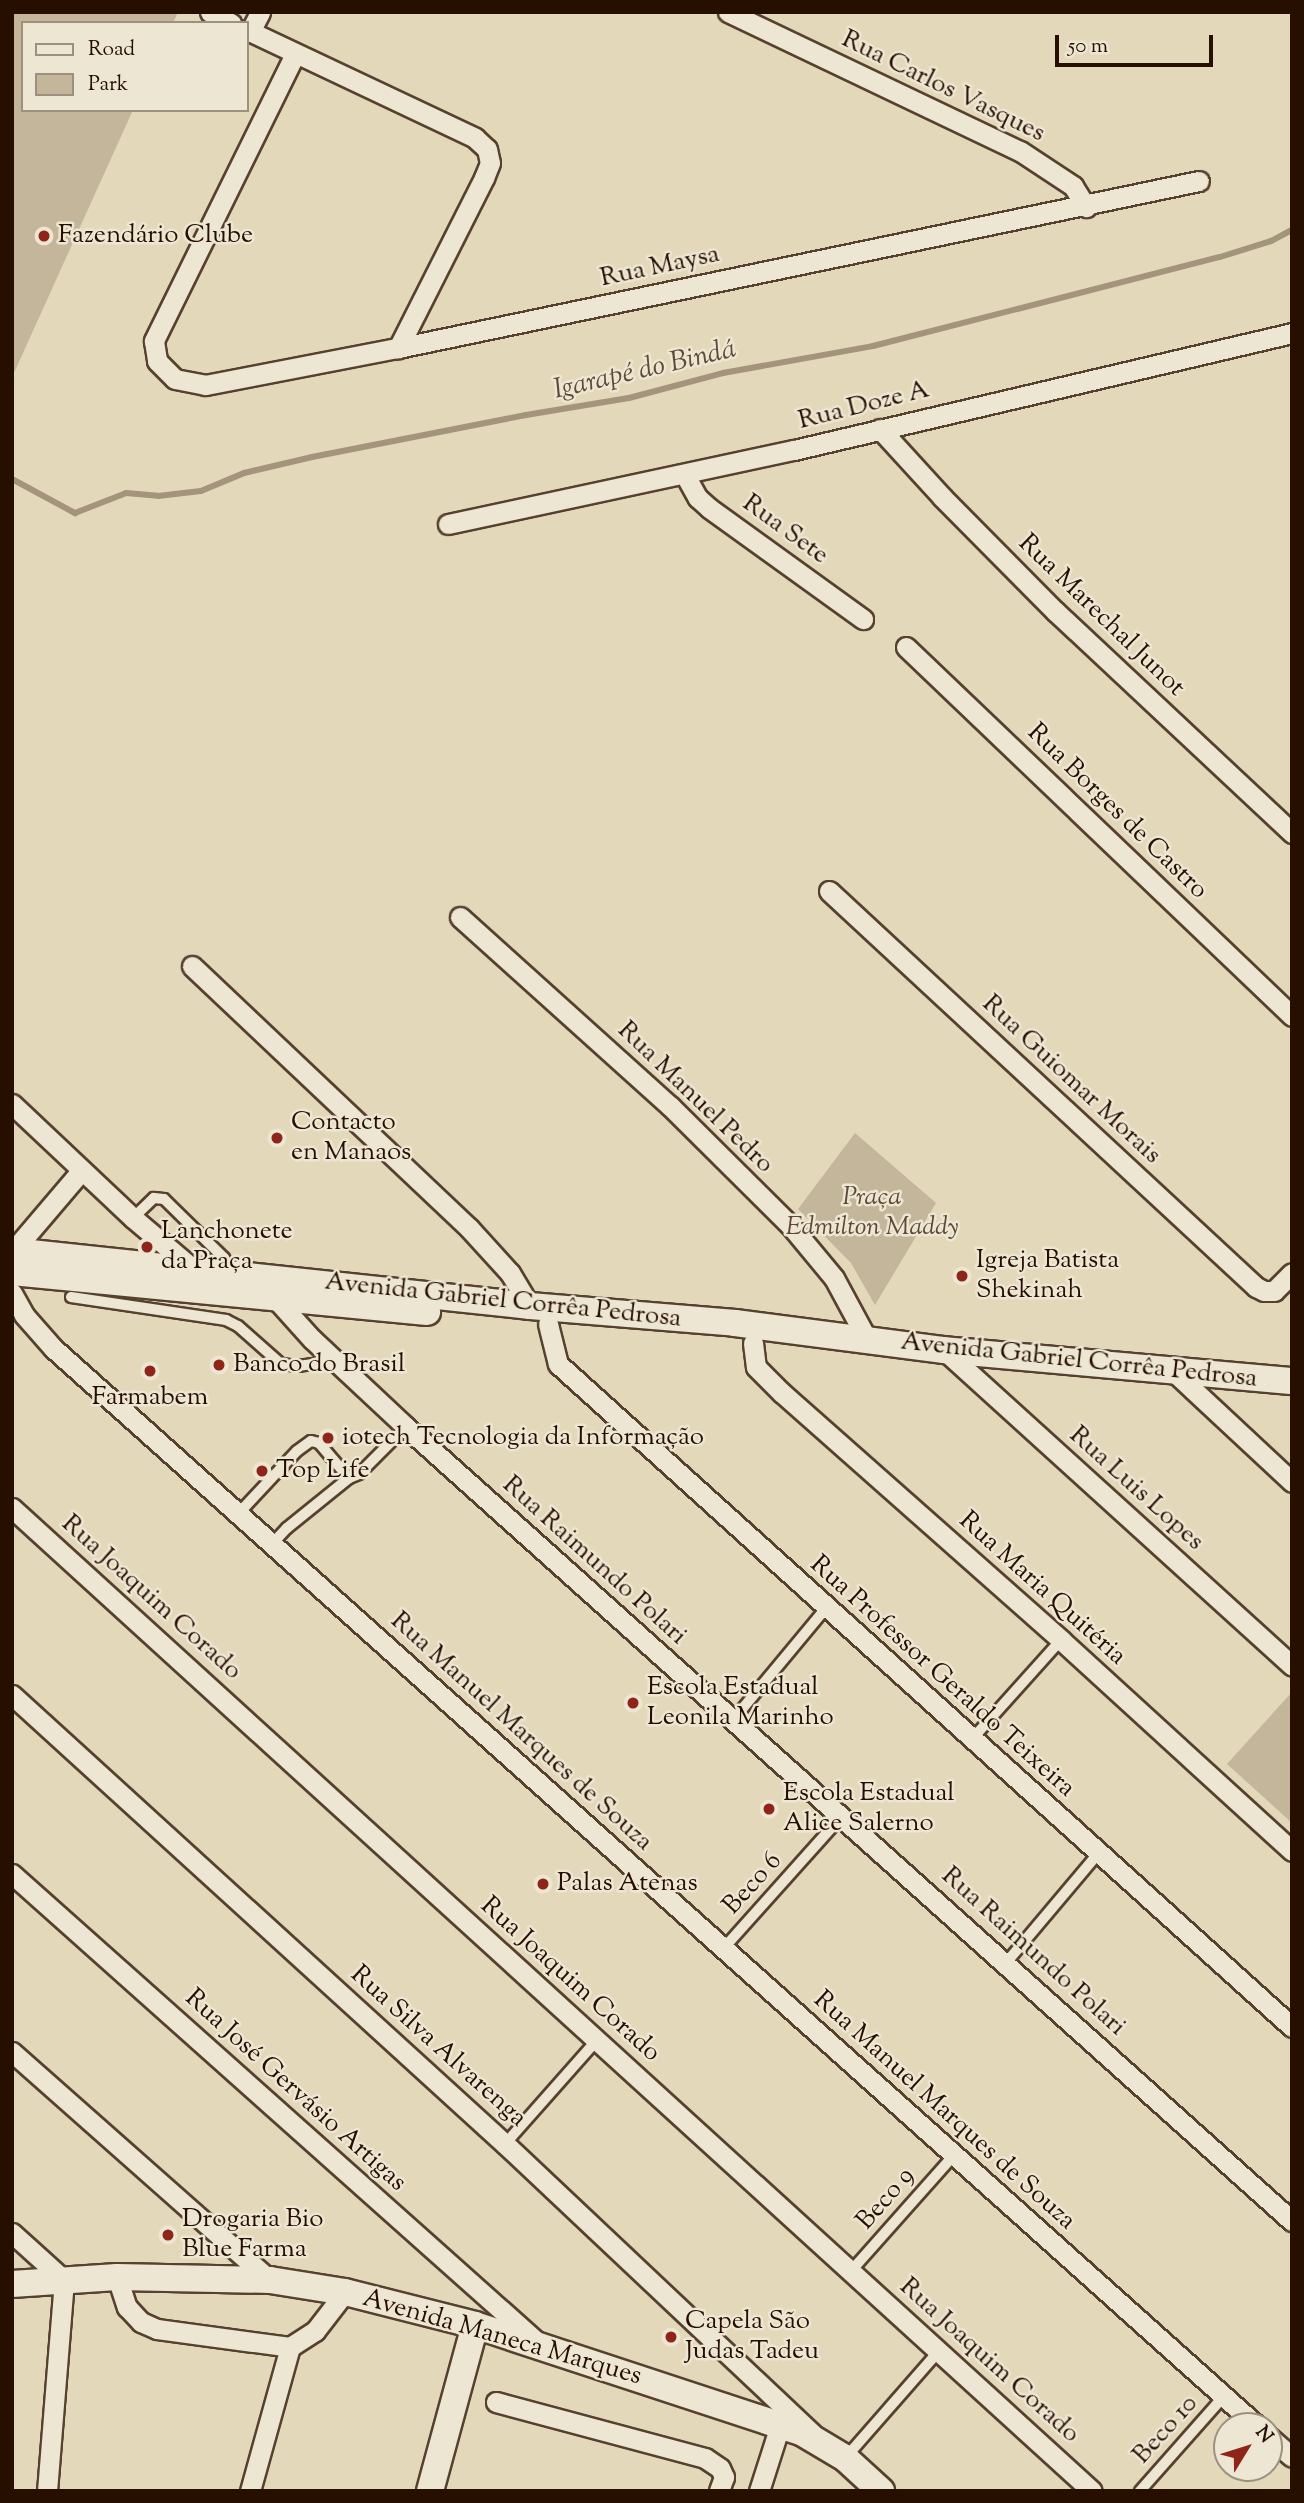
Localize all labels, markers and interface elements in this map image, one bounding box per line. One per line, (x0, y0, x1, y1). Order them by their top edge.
legend (21, 21, 248, 112)
scale bar (1059, 21, 1216, 65)
street label: Rua Carlos Vasques (836, 24, 1050, 150)
text: 50 m (1068, 32, 1108, 62)
text: Road (88, 35, 135, 65)
text: Park (88, 70, 128, 100)
place label: Fazendário Clube (58, 220, 253, 252)
marker: Fazendário Clube (36, 228, 52, 244)
street label: Rua Maysa (598, 239, 722, 295)
water label: Igarapé do Bindá (551, 333, 739, 407)
street label: Rua Doze A (795, 375, 933, 437)
street label: Rua Sete (736, 488, 834, 572)
street label: Rua Marechal Junot (1011, 528, 1191, 704)
street label: Rua Borges de Castro (1020, 718, 1214, 906)
street label: Rua Guiomar Morais (975, 989, 1167, 1171)
street label: Rua Manuel Pedro (610, 1016, 780, 1180)
place label: Contacto en Manaos (291, 1107, 411, 1168)
marker: Contacto en Manaos (269, 1130, 285, 1146)
park label: Praça Edmilton Maddy (786, 1182, 958, 1244)
place label: Lanchonete da Praça (161, 1216, 293, 1278)
marker: Lanchonete da Praça (139, 1239, 155, 1255)
place label: Igreja Batista Shekinah (976, 1245, 1119, 1306)
street label: Avenida Gabriel Corrêa Pedrosa (323, 1267, 683, 1335)
marker: Igreja Batista Shekinah (954, 1268, 970, 1284)
street label: Avenida Gabriel Corrêa Pedrosa (899, 1327, 1259, 1395)
place label: Banco do Brasil (233, 1349, 405, 1381)
marker: Banco do Brasil (211, 1357, 227, 1373)
marker: Farmabem (142, 1363, 158, 1379)
place label: Farmabem (92, 1382, 208, 1414)
street label: Rua Luis Lopes (1062, 1420, 1210, 1558)
place label: iotech Tecnologia da Informação (342, 1422, 704, 1454)
marker: iotech Tecnologia da Informação (320, 1430, 336, 1446)
place label: Top Life (276, 1455, 370, 1487)
marker: Top Life (254, 1463, 270, 1479)
street label: Rua Raimundo Polari (495, 1470, 693, 1652)
street label: Rua Maria Quitéria (952, 1506, 1132, 1672)
street label: Rua Joaquim Corado (54, 1509, 248, 1687)
street label: Rua Professor Geraldo Teixeira (803, 1550, 1081, 1804)
street label: Rua Manuel Marques de Souza (383, 1606, 659, 1858)
place label: Escola Estadual Leonila Marinho (647, 1672, 834, 1734)
marker: Escola Estadual Leonila Marinho (625, 1695, 641, 1711)
place label: Escola Estadual Alice Salerno (783, 1778, 955, 1840)
marker: Escola Estadual Alice Salerno (761, 1801, 777, 1817)
street label: Beco 6 (717, 1846, 789, 1922)
street label: Rua Raimundo Polari (934, 1861, 1132, 2043)
place label: Palas Atenas (557, 1868, 698, 1900)
marker: Palas Atenas (535, 1876, 551, 1892)
street label: Rua Joaquim Corado (473, 1891, 667, 2069)
street label: Rua Silva Alvarenga (343, 1960, 533, 2134)
street label: Rua José Gervásio Artigas (178, 1983, 412, 2199)
street label: Rua Manuel Marques de Souza (806, 1985, 1082, 2237)
street label: Beco 9 (850, 2161, 922, 2237)
place label: Drogaria Bio Blue Farma (182, 2204, 323, 2266)
marker: Drogaria Bio Blue Farma (160, 2227, 176, 2243)
street label: Rua Joaquim Corado (892, 2272, 1086, 2450)
street label: Avenida Maneca Marques (359, 2283, 645, 2393)
place label: Capela São Judas Tadeu (685, 2306, 819, 2368)
marker: Capela São Judas Tadeu (663, 2329, 679, 2345)
street label: Beco 10 (1127, 2389, 1205, 2471)
north arrow (1213, 2412, 1283, 2482)
text: N (1248, 2421, 1279, 2449)

